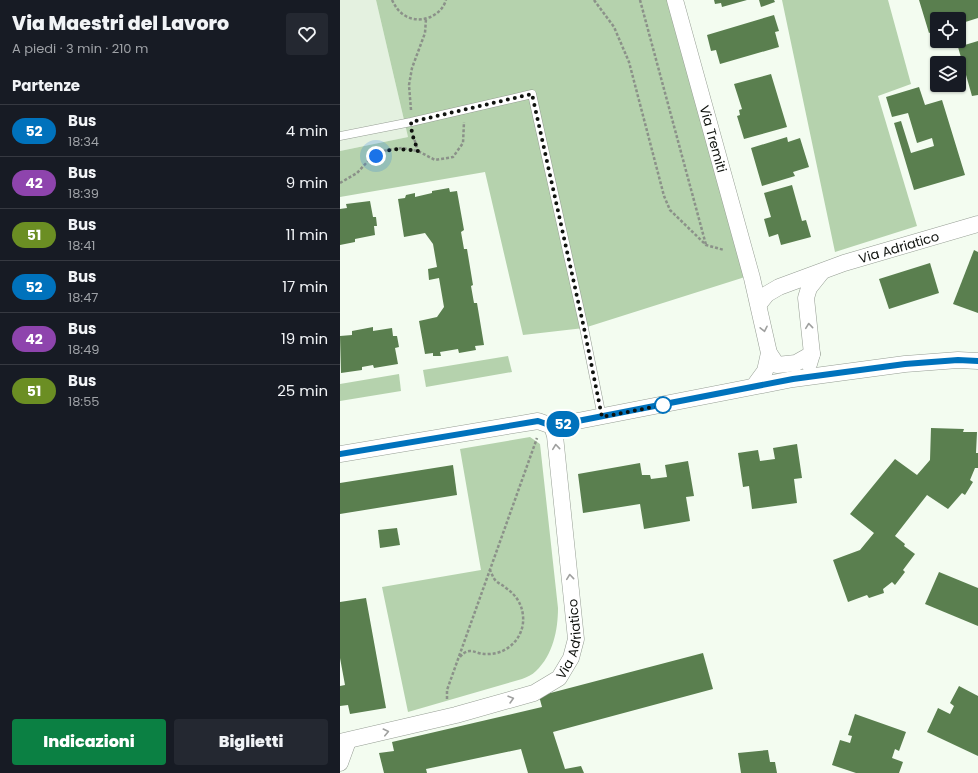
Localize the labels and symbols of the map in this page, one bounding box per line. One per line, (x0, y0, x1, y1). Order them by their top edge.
street label: Via Tremiti (695, 103, 731, 175)
your location (366, 146, 386, 166)
street label: Via Adriatico (856, 227, 941, 268)
one-way arrow (805, 323, 814, 329)
one-way arrow (759, 326, 767, 332)
unlabelled marker (654, 396, 672, 414)
line badge: 52 (545, 411, 581, 437)
one-way arrow (552, 444, 561, 451)
one-way arrow (565, 574, 574, 580)
street label: Via Adriatico (551, 598, 586, 683)
one-way arrow (508, 695, 515, 704)
one-way arrow (382, 728, 389, 736)

